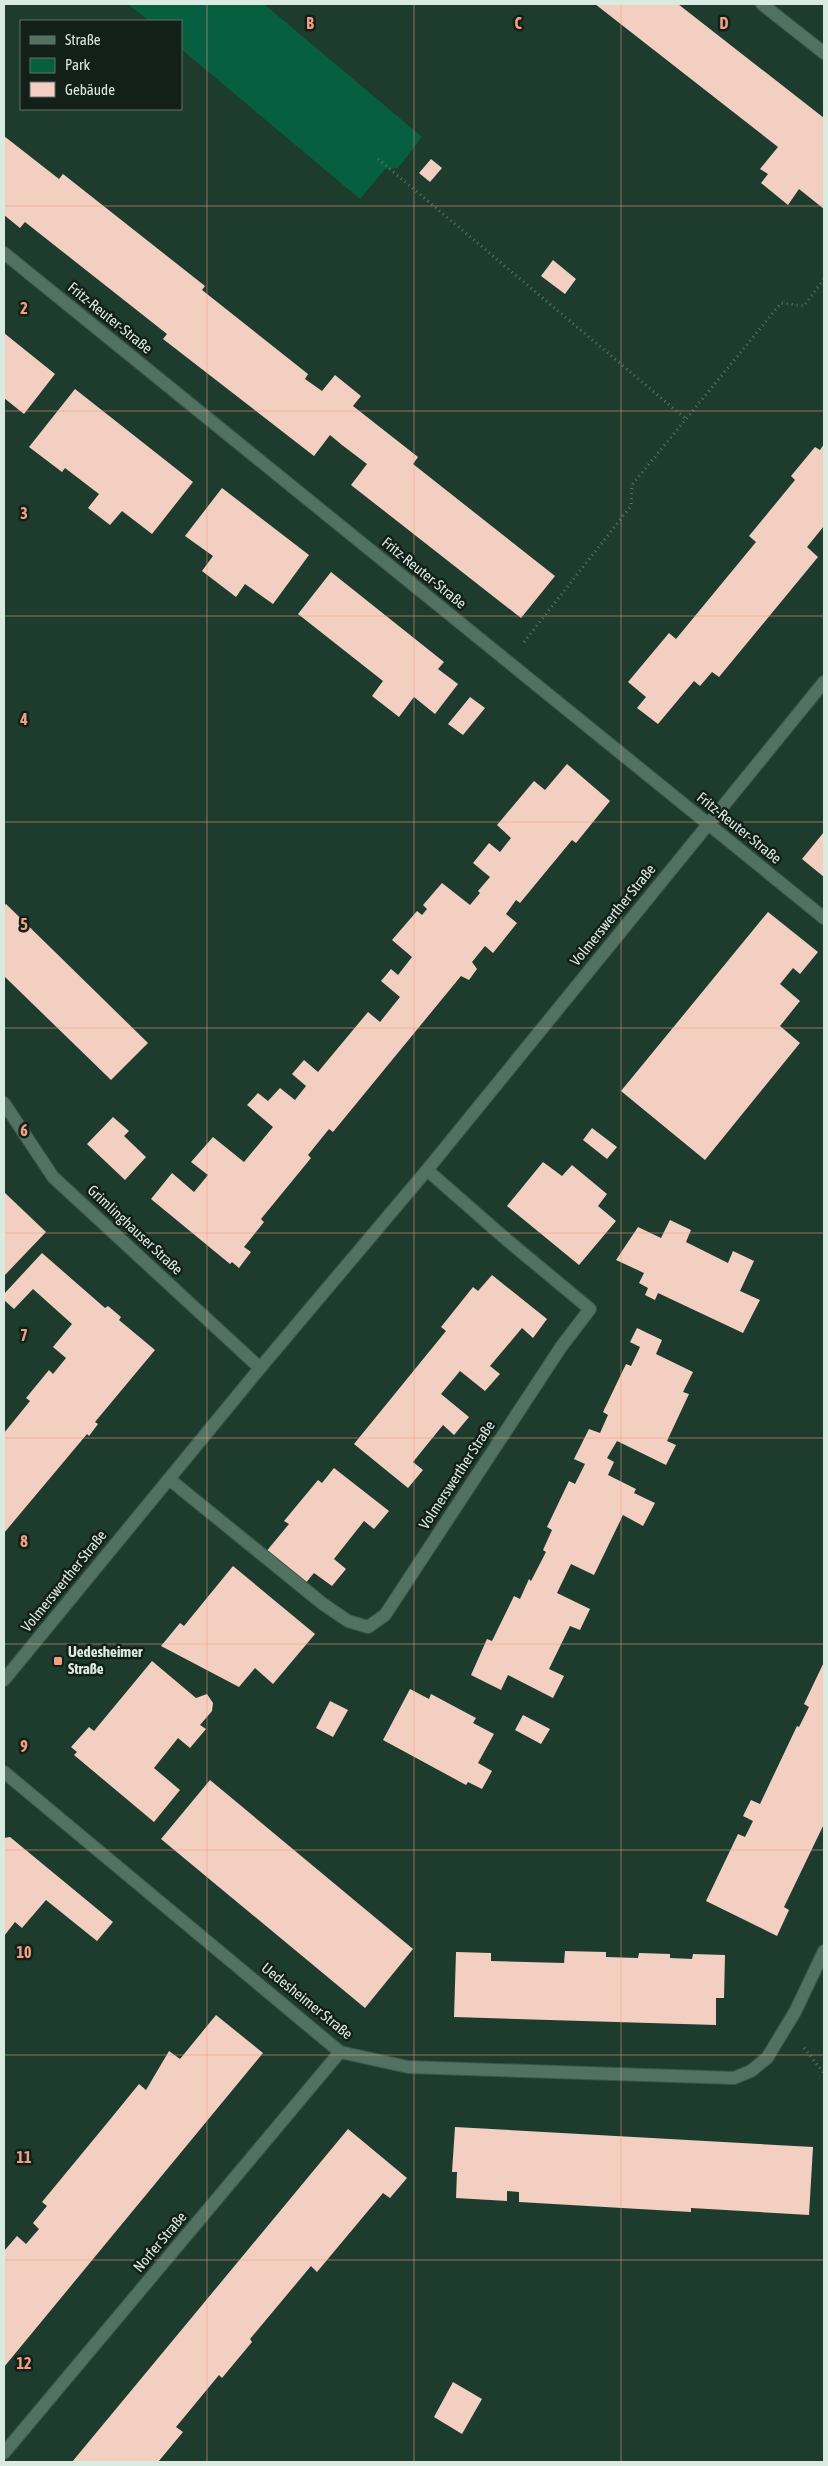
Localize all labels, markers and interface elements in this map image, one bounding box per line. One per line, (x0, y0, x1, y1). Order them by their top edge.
text: B (306, 14, 314, 32)
text: C (514, 14, 522, 32)
text: D (720, 14, 729, 32)
legend (20, 20, 182, 110)
text: Straße (65, 31, 101, 48)
text: Park (65, 56, 90, 73)
text: Gebäude (65, 81, 115, 98)
street label: Fritz-Reuter-Straße (65, 278, 156, 357)
text: 2 (20, 299, 28, 317)
text: 3 (20, 504, 28, 522)
street label: Fritz-Reuter-Straße (379, 533, 470, 612)
text: 4 (19, 710, 28, 728)
street label: Fritz-Reuter-Straße (694, 788, 785, 867)
street label: Volmerswerther Straße (566, 860, 659, 969)
text: 5 (20, 915, 28, 933)
text: 6 (20, 1121, 28, 1139)
street label: Grimlinghauser Straße (84, 1181, 186, 1278)
text: 7 (20, 1326, 28, 1344)
street label: Volmerswerther Straße (415, 1417, 498, 1532)
street label: Volmerswerther Straße (17, 1526, 110, 1635)
text: 8 (20, 1532, 28, 1550)
place label: Uedesheimer Straße (68, 1643, 143, 1677)
marker: Uedesheimer Straße (52, 1655, 64, 1667)
text: 9 (20, 1737, 28, 1755)
text: 10 (16, 1943, 32, 1961)
street label: Uedesheimer Straße (258, 1959, 356, 2043)
text: 11 (16, 2148, 32, 2166)
street label: Norfer Straße (130, 2208, 190, 2275)
text: 12 (16, 2354, 32, 2372)

